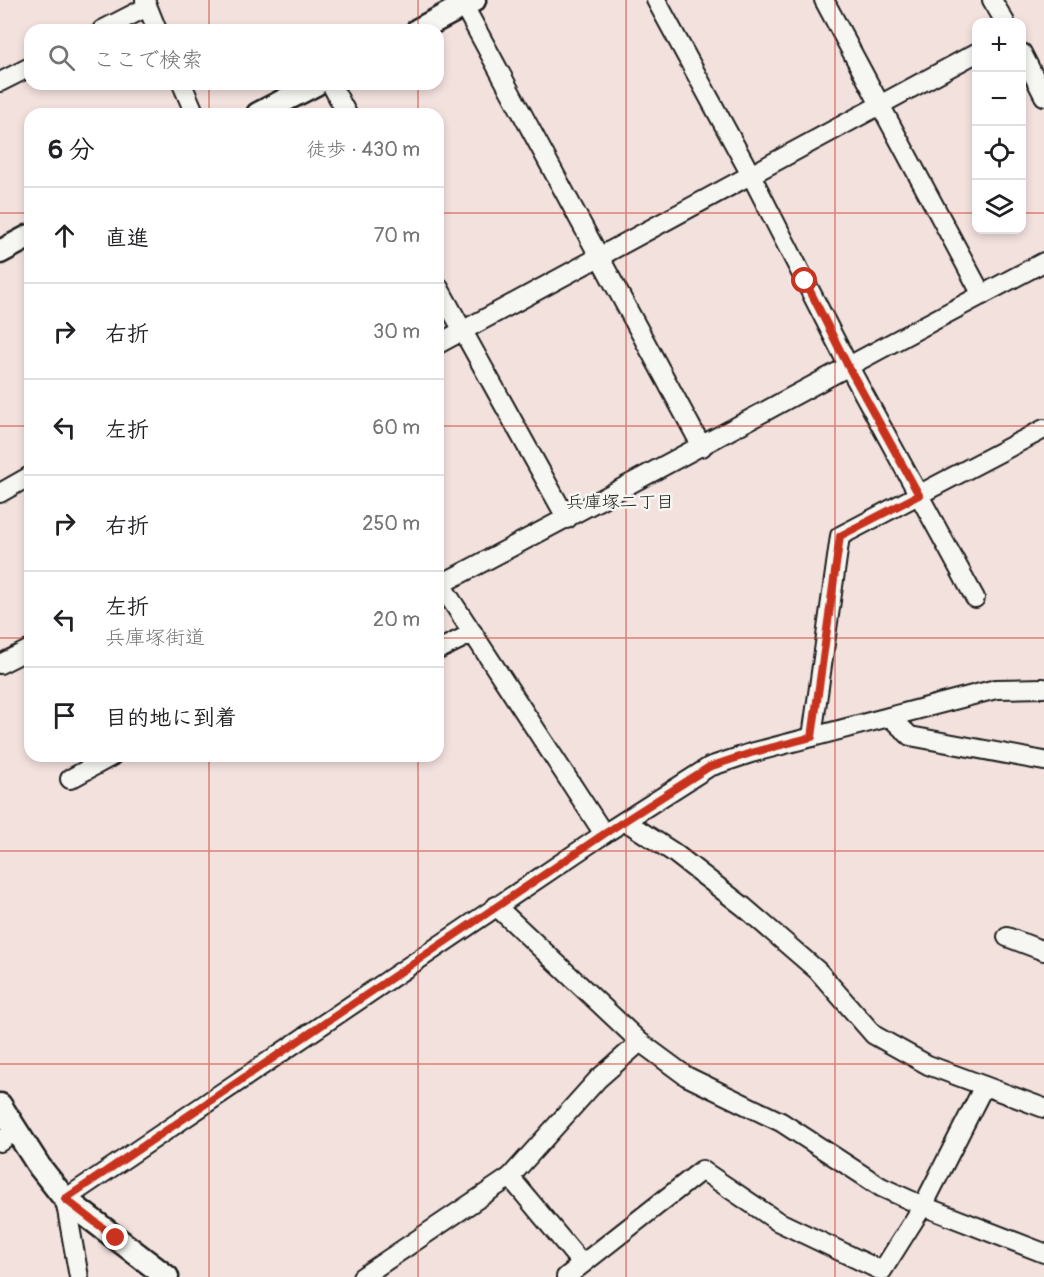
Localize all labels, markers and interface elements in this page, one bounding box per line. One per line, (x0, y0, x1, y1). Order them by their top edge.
map controls (972, 18, 1026, 234)
button: + (972, 18, 1026, 72)
search box (24, 24, 444, 90)
icon: search (45, 41, 78, 74)
text: ここで検索 (93, 46, 203, 74)
button: − (972, 72, 1026, 126)
button: locate (972, 126, 1026, 180)
text: 6 分 (48, 134, 95, 166)
text: 徒歩 · 430 m (306, 137, 420, 162)
button: layers (972, 180, 1026, 234)
icon: ahead (48, 219, 81, 252)
text: 70 m (374, 223, 420, 248)
text: 直進 (105, 224, 149, 252)
route start (791, 267, 817, 293)
icon: right (48, 315, 81, 348)
text: 30 m (373, 319, 420, 344)
text: 右折 (105, 320, 149, 348)
icon: left (48, 411, 81, 444)
text: 60 m (373, 415, 420, 440)
text: 左折 (105, 416, 149, 444)
district label: 兵庫塚二丁目 (566, 491, 674, 514)
icon: right (48, 507, 81, 540)
text: 250 m (362, 511, 420, 536)
text: 右折 (105, 512, 149, 540)
text: 左折 (105, 593, 149, 621)
icon: left (48, 603, 81, 636)
text: 20 m (373, 607, 420, 632)
text: 兵庫塚街道 (105, 625, 205, 650)
icon: arrive (48, 699, 81, 732)
text: 目的地に到着 (105, 704, 237, 732)
route end (102, 1224, 128, 1250)

